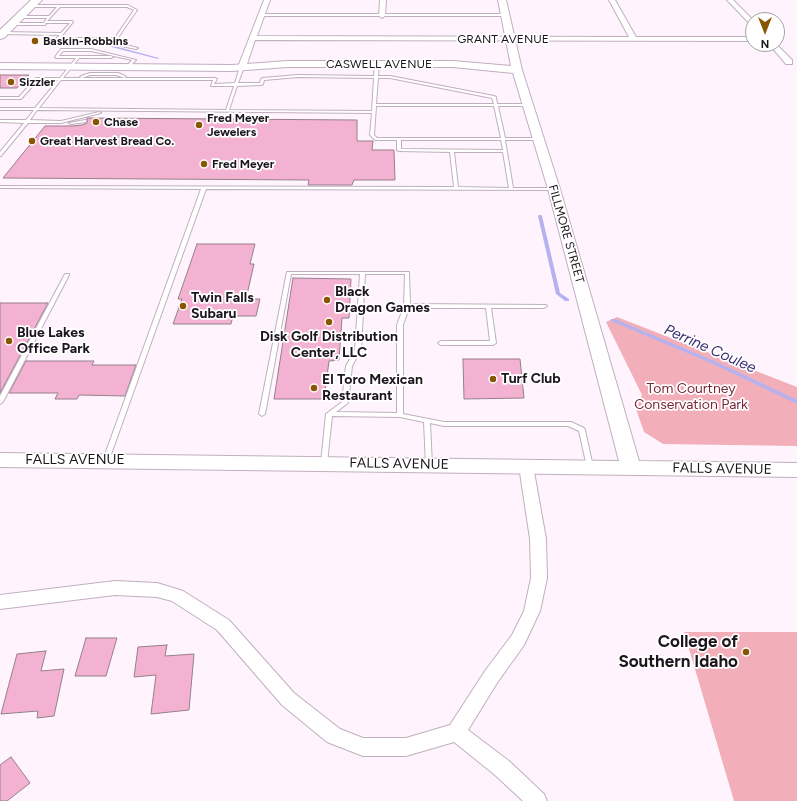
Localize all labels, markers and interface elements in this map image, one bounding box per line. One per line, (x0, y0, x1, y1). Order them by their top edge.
north arrow (745, 12, 785, 52)
street label: GRANT AVENUE (457, 32, 549, 46)
place label: Baskin-Robbins (43, 34, 128, 48)
marker: Baskin-Robbins (30, 36, 40, 46)
text: N (761, 37, 769, 50)
street label: CASWELL AVENUE (326, 57, 432, 71)
place label: Sizzler (19, 75, 55, 89)
marker: Sizzler (6, 77, 16, 87)
place label: Fred Meyer Jewelers (207, 111, 269, 139)
place label: Chase (104, 115, 138, 129)
marker: Chase (91, 117, 101, 127)
marker: Fred Meyer Jewelers (194, 120, 204, 130)
place label: Great Harvest Bread Co. (40, 134, 174, 148)
marker: Great Harvest Bread Co. (27, 136, 37, 146)
place label: Fred Meyer (212, 157, 274, 171)
marker: Fred Meyer (199, 159, 209, 169)
street label: FILLMORE STREET (545, 183, 587, 285)
place label: Black Dragon Games (335, 284, 430, 316)
place label: Twin Falls Subaru (191, 290, 254, 322)
marker: Black Dragon Games (322, 295, 332, 305)
marker: Twin Falls Subaru (178, 301, 188, 311)
marker: Disk Golf Distribution Center, LLC (324, 317, 334, 327)
water label: Perrine Coulee (661, 321, 759, 377)
place label: Blue Lakes Office Park (17, 325, 90, 358)
place label: Disk Golf Distribution Center, LLC (260, 329, 398, 362)
marker: Blue Lakes Office Park (4, 336, 14, 346)
place label: Turf Club (501, 371, 561, 387)
place label: El Toro Mexican Restaurant (322, 372, 423, 404)
marker: Turf Club (488, 374, 498, 384)
park label: Tom Courtney Conservation Park (634, 381, 748, 414)
marker: El Toro Mexican Restaurant (309, 383, 319, 393)
street label: FALLS AVENUE (25, 452, 125, 468)
street label: FALLS AVENUE (349, 455, 449, 473)
street label: FALLS AVENUE (672, 460, 772, 478)
place label: College of Southern Idaho (618, 632, 738, 672)
marker: College of Southern Idaho (741, 647, 751, 657)

